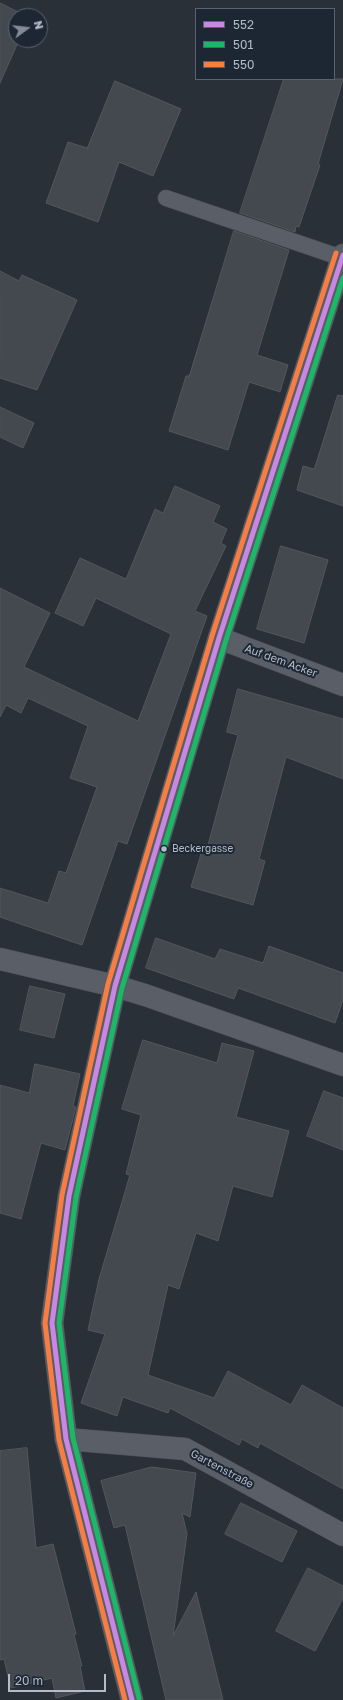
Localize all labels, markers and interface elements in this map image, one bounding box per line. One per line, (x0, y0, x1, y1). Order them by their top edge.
north arrow (8, 8, 48, 48)
legend (195, 8, 335, 80)
text: 552 (233, 17, 254, 32)
text: N (32, 19, 46, 31)
text: 501 (233, 37, 253, 52)
text: 550 (233, 57, 254, 72)
street label: Auf dem Acker (243, 642, 319, 680)
place label: Beckergasse (172, 843, 233, 855)
marker: Beckergasse (159, 844, 169, 854)
street label: Gartenstraße (188, 1447, 256, 1491)
scale bar (10, 1666, 108, 1692)
text: 20 m (15, 1673, 43, 1688)

